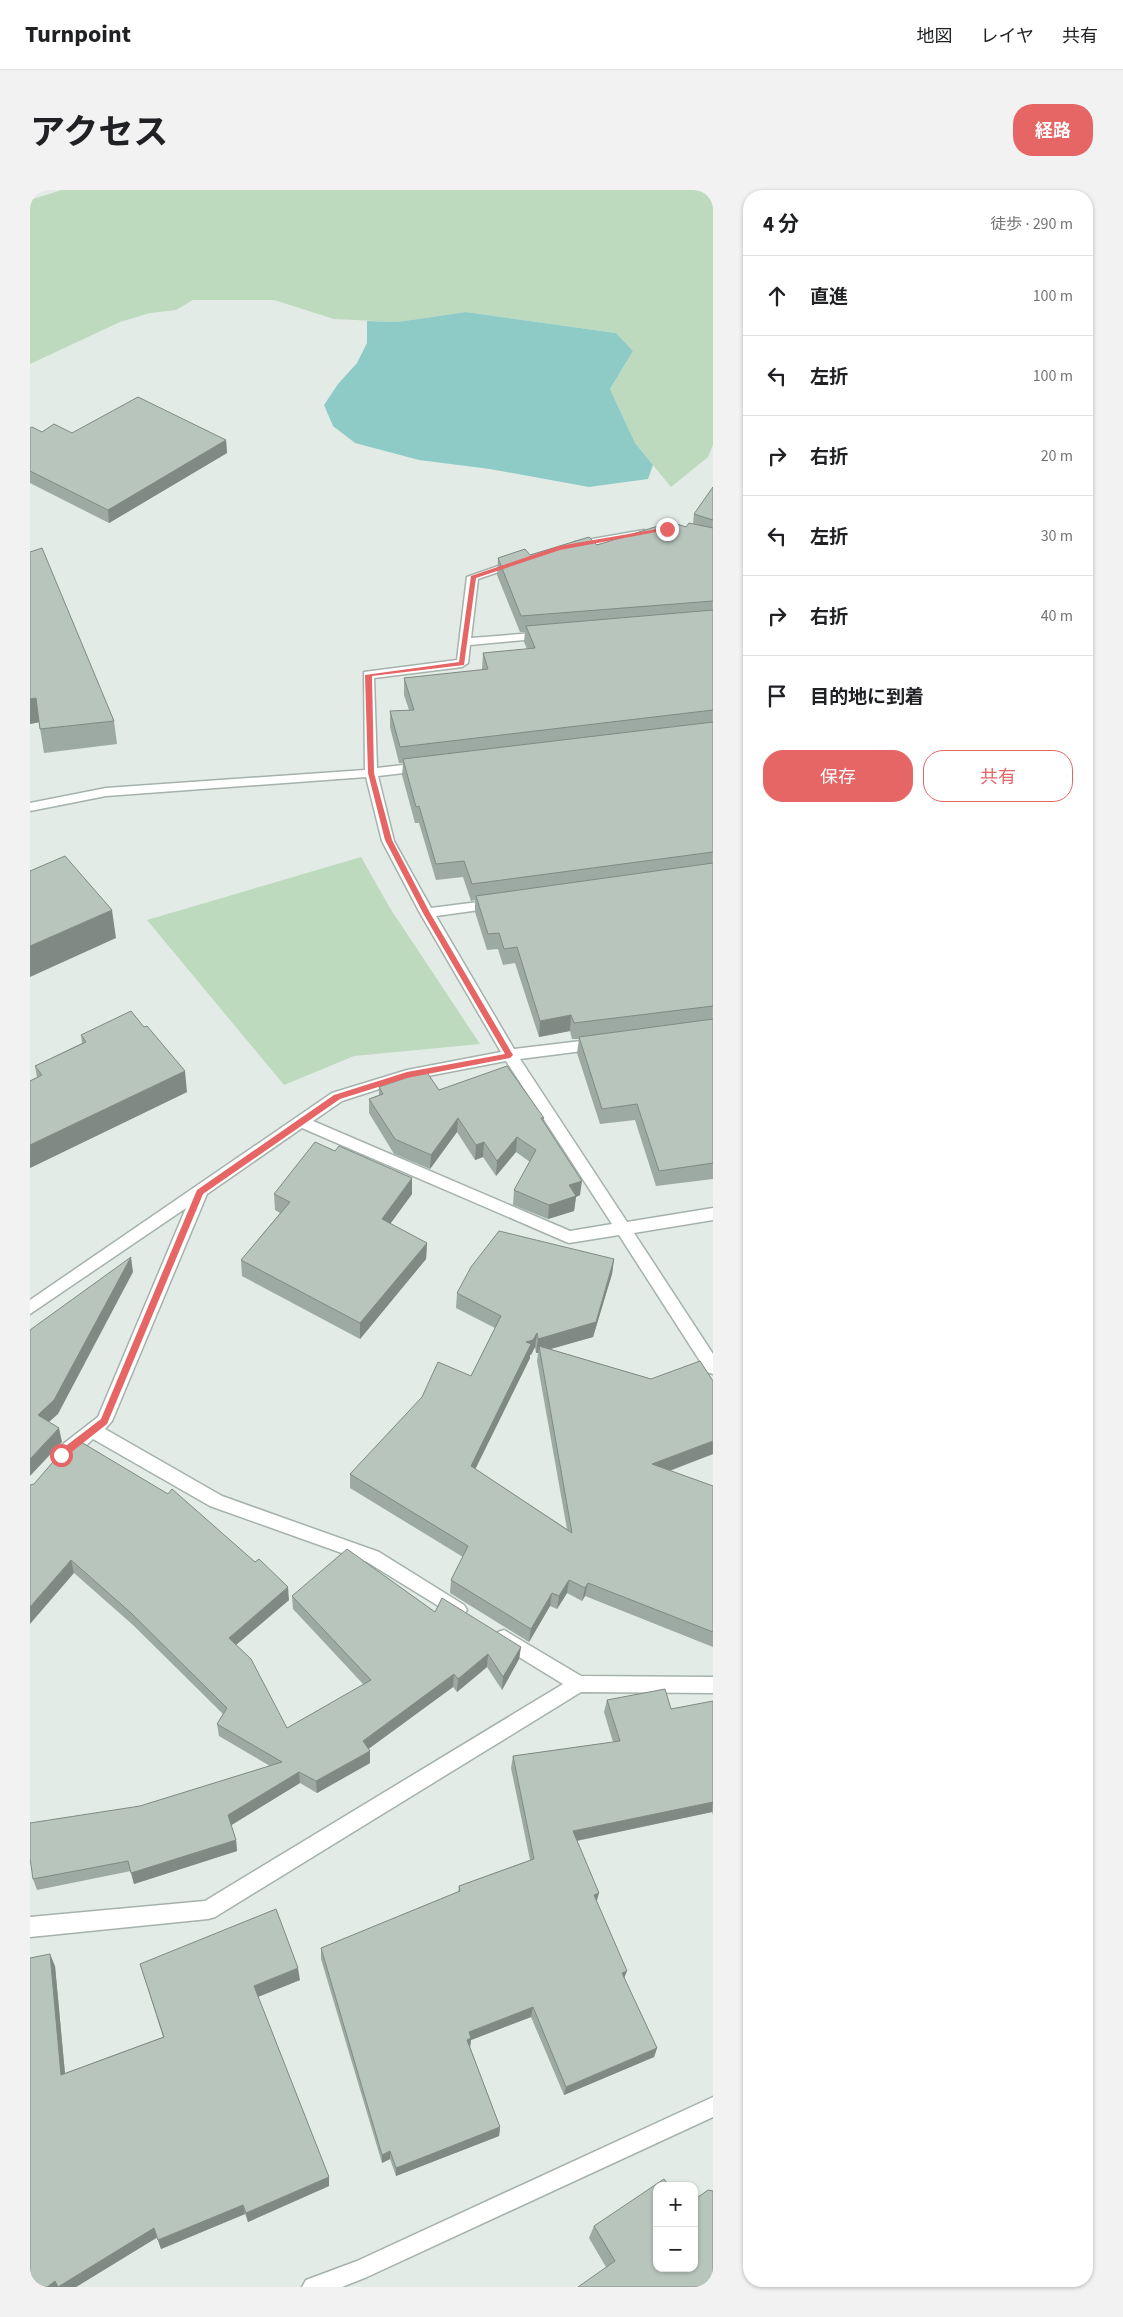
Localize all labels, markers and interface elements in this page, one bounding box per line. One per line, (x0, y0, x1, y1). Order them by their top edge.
text: Turnpoint (25, 17, 131, 52)
text: 地図 (917, 24, 953, 49)
text: レイヤ (981, 24, 1034, 49)
text: 共有 (1062, 24, 1098, 49)
button: 経路 (1013, 104, 1093, 156)
text: アクセス (30, 108, 168, 158)
text: 4 分 (763, 209, 799, 239)
text: 徒歩 · 290 m (990, 213, 1073, 235)
icon: ahead (763, 282, 791, 310)
text: 直進 (810, 284, 848, 311)
text: 100 m (1033, 285, 1073, 307)
icon: left (763, 362, 791, 390)
text: 左折 (810, 364, 848, 391)
text: 100 m (1033, 365, 1073, 387)
icon: right (763, 442, 791, 470)
text: 右折 (810, 444, 848, 471)
text: 20 m (1041, 445, 1073, 467)
route end (656, 518, 679, 541)
icon: left (763, 522, 791, 550)
text: 左折 (810, 524, 848, 551)
text: 30 m (1041, 525, 1073, 547)
icon: right (763, 602, 791, 630)
text: 右折 (810, 604, 848, 631)
text: 40 m (1041, 605, 1073, 627)
icon: arrive (763, 682, 791, 710)
text: 目的地に到着 (810, 684, 924, 711)
button: 保存 (763, 750, 913, 802)
button: 共有 (923, 750, 1073, 802)
route start (50, 1444, 73, 1467)
map controls (653, 2182, 698, 2272)
button: + (653, 2182, 698, 2227)
button: − (653, 2227, 698, 2272)

